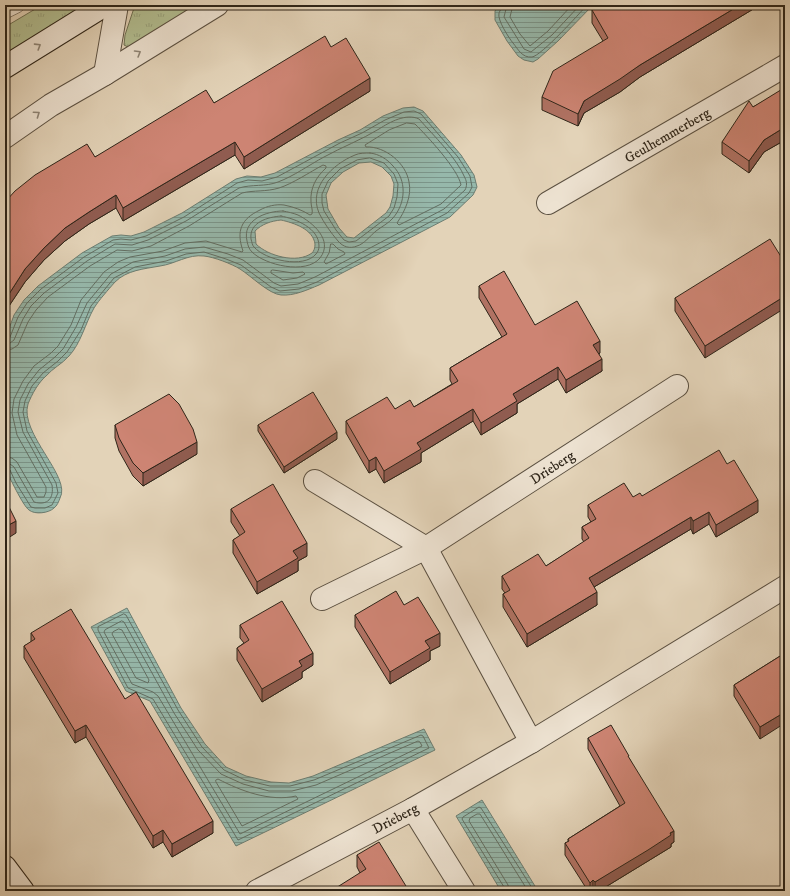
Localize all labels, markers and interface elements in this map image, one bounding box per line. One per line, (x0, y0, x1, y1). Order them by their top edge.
one-way arrow (34, 43, 41, 51)
one-way arrow (134, 51, 141, 58)
street label: Geulhemmerberg (621, 104, 714, 168)
one-way arrow (33, 111, 40, 119)
street label: Drieberg (527, 447, 578, 489)
street label: Drieberg (369, 799, 422, 838)

